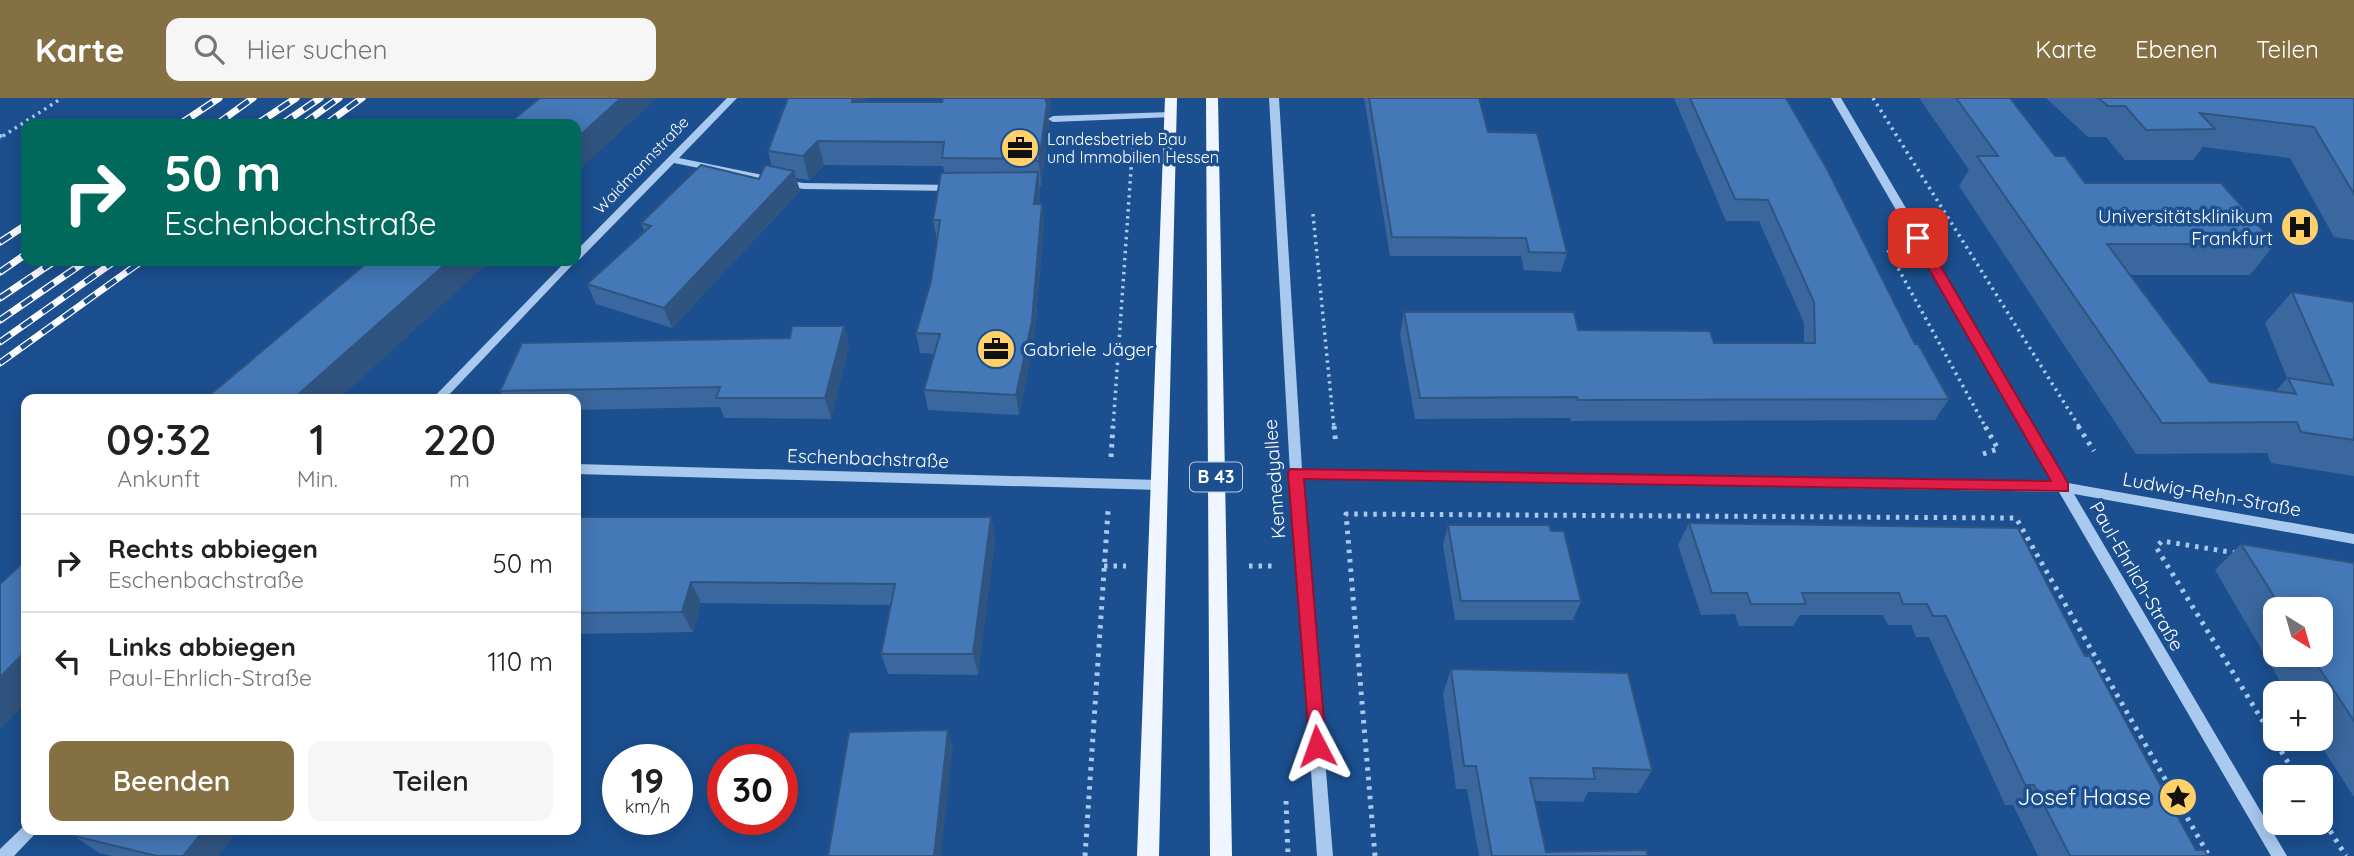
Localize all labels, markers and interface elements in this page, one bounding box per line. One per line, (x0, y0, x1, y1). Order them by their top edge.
search box (166, 18, 656, 81)
text: Karte (35, 29, 124, 70)
icon: search (190, 30, 228, 68)
text: Hier suchen (246, 33, 388, 66)
text: Karte (2035, 34, 2097, 64)
text: Ebenen (2135, 34, 2218, 64)
text: Teilen (2256, 34, 2319, 64)
street label: Waidmannstraße (589, 112, 693, 218)
office icon: Landesbetrieb Bau und Immobilien Hessen (999, 127, 1041, 169)
place label: Landesbetrieb Bau und Immobilien Hessen (1047, 129, 1219, 167)
text: 50 m (164, 142, 281, 203)
icon: right (49, 147, 140, 238)
text: Eschenbachstraße (164, 203, 437, 243)
place label: Universitätsklinikum Frankfurt (2098, 204, 2273, 250)
hospital icon: Universitätsklinikum Frankfurt (2279, 206, 2321, 248)
pin (1888, 208, 1948, 268)
icon: arrive (1899, 219, 1937, 257)
office icon: Gabriele Jäger (975, 328, 1017, 370)
place label: Gabriele Jäger (1023, 337, 1154, 361)
text: 09:32 (106, 413, 212, 466)
text: 1 (309, 413, 325, 466)
text: 220 (423, 413, 496, 466)
street label: Kennedyallee (1258, 418, 1290, 540)
street label: Eschenbachstraße (787, 443, 949, 473)
road number: B 43 (1190, 463, 1242, 492)
text: Ankunft (117, 464, 200, 493)
text: Min. (297, 464, 338, 493)
text: m (449, 464, 470, 493)
street label: Ludwig-Rehn-Straße (2121, 467, 2303, 521)
street label: Paul-Ehrlich-Straße (2084, 497, 2190, 655)
text: Rechts abbiegen (108, 532, 318, 565)
icon: right (49, 544, 87, 582)
text: 50 m (493, 547, 553, 580)
text: Eschenbachstraße (108, 565, 304, 594)
north arrow (2263, 597, 2333, 667)
map controls (2263, 597, 2333, 835)
text: Links abbiegen (108, 630, 296, 663)
icon: left (49, 642, 87, 680)
text: 110 m (487, 645, 553, 678)
text: Paul-Ehrlich-Straße (108, 663, 312, 692)
button: + (2263, 681, 2333, 751)
position arrow (1280, 709, 1354, 783)
button: Beenden (49, 741, 294, 821)
button: Teilen (308, 741, 553, 821)
speed limit sign: 30 (707, 744, 798, 835)
text: 19 (631, 758, 664, 802)
button: − (2263, 765, 2333, 835)
place icon: Josef Haase (2157, 776, 2199, 818)
place label: Josef Haase (2017, 782, 2151, 811)
text: km/h (625, 795, 670, 818)

